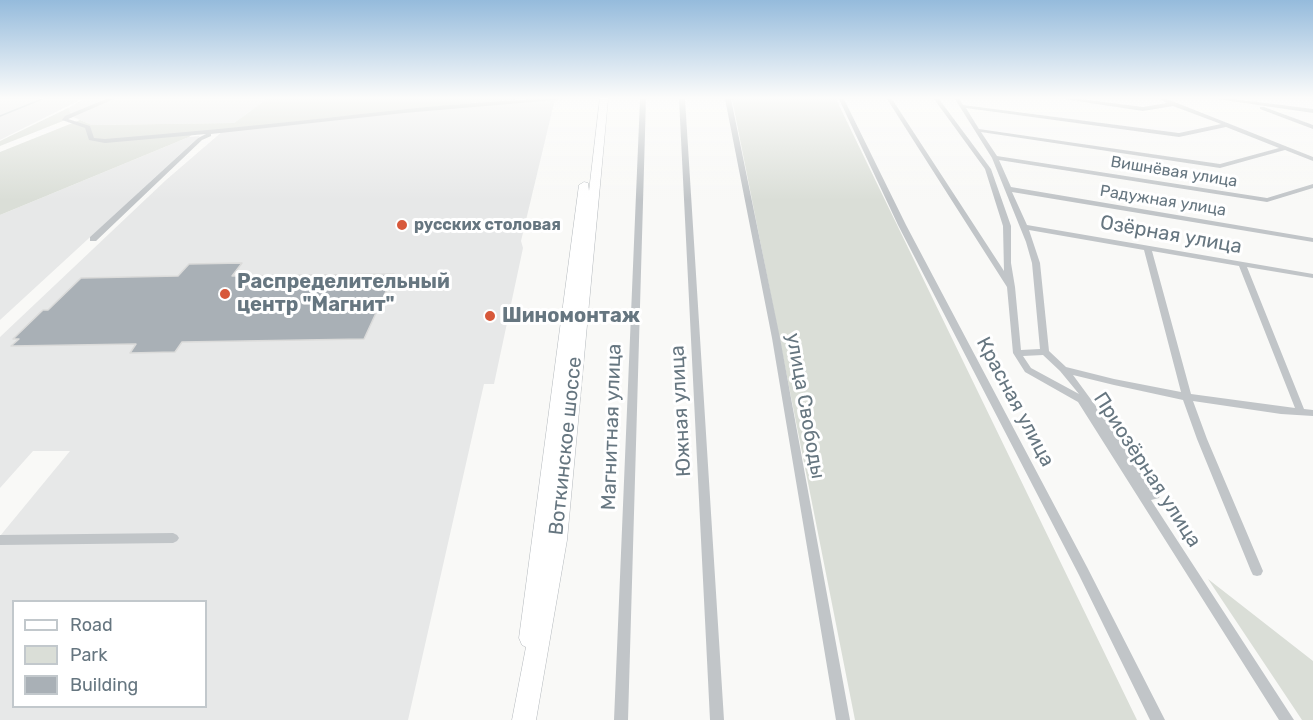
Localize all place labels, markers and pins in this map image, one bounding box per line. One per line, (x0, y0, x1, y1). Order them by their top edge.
place label: русских столовая (414, 215, 561, 235)
marker: русских столовая (395, 218, 409, 232)
place label: Распределительный центр "Магнит" (237, 270, 450, 317)
marker: Распределительный центр "Магнит" (218, 287, 232, 301)
place label: Шиномонтаж (502, 304, 640, 328)
marker: Шиномонтаж (483, 309, 497, 323)

